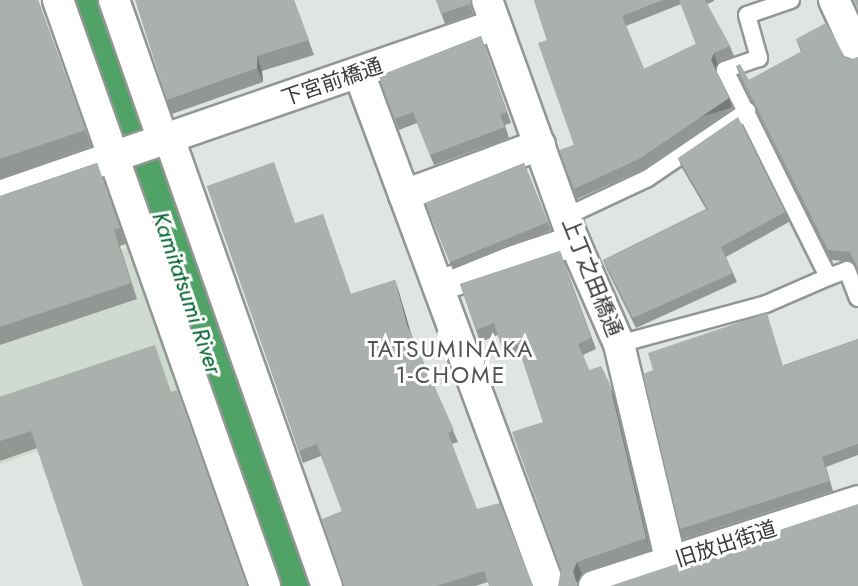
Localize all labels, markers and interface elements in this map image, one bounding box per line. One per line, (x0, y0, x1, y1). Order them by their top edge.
street label: 下宮前橋通 (278, 53, 386, 111)
water label: Kamitatsumi River (146, 208, 228, 378)
street label: 上丁之田橋通 (557, 214, 627, 340)
district label: TATSUMINAKA 1-CHOME (369, 335, 533, 389)
street label: 旧放出街道 (672, 516, 780, 572)

